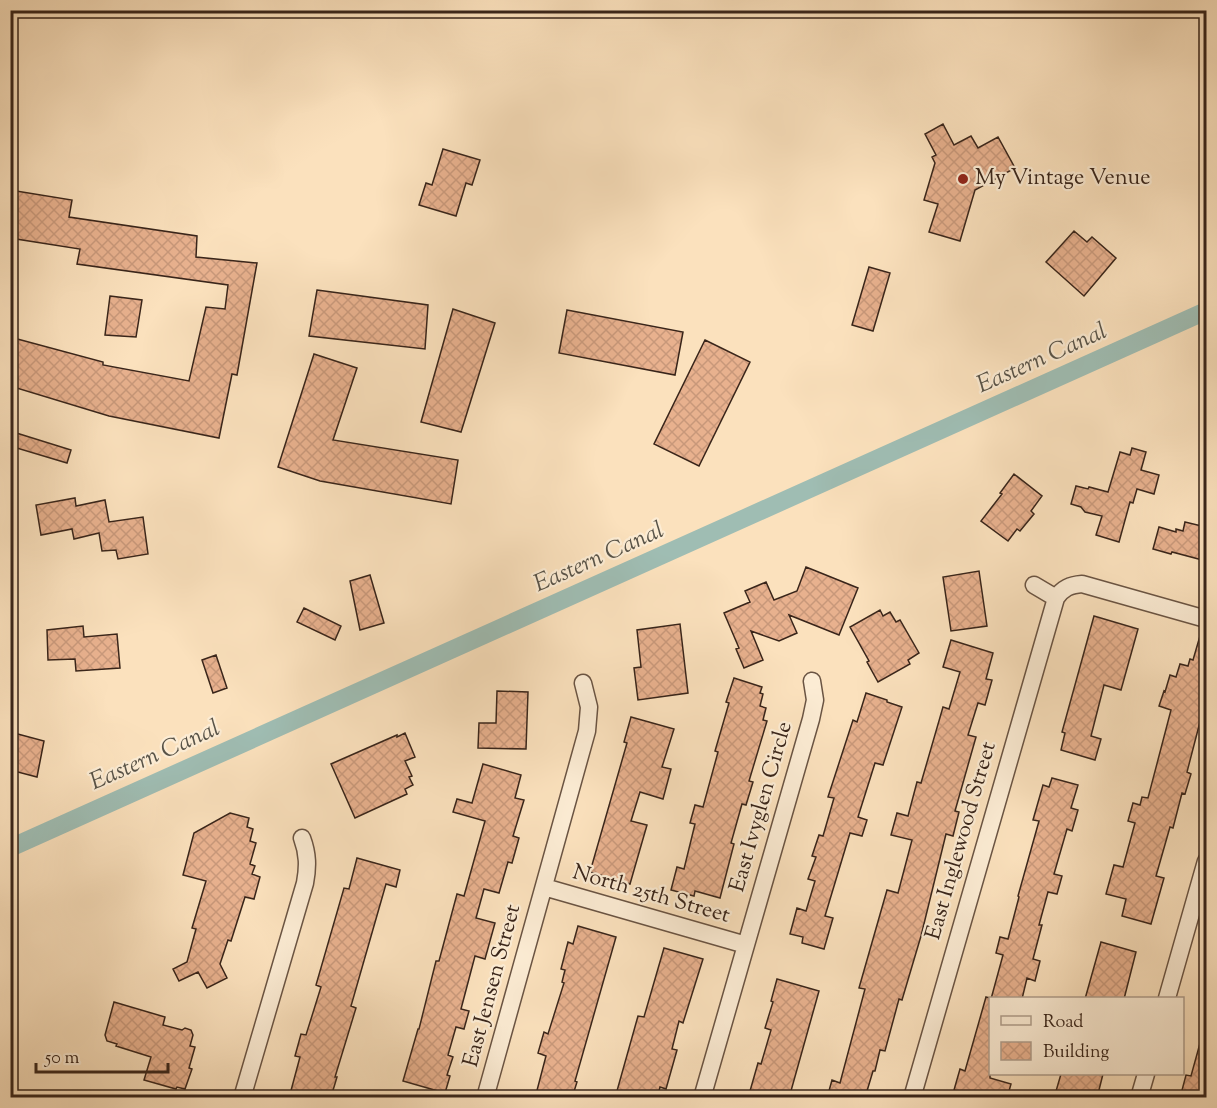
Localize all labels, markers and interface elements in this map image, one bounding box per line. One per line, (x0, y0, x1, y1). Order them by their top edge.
place label: My Vintage Venue (975, 163, 1151, 195)
marker: My Vintage Venue (956, 172, 970, 186)
water label: Eastern Canal (971, 315, 1113, 403)
water label: Eastern Canal (528, 514, 670, 602)
water label: Eastern Canal (84, 712, 226, 800)
street label: East Ivyglen Circle (722, 718, 802, 896)
street label: East Inglewood Street (918, 738, 1006, 944)
street label: North 25th Street (569, 857, 734, 933)
street label: East Jensen Street (456, 901, 530, 1071)
legend (989, 997, 1184, 1075)
text: Road (1043, 1010, 1083, 1036)
scale bar (36, 1036, 168, 1074)
text: Building (1043, 1040, 1109, 1066)
text: 50 m (44, 1046, 80, 1072)

